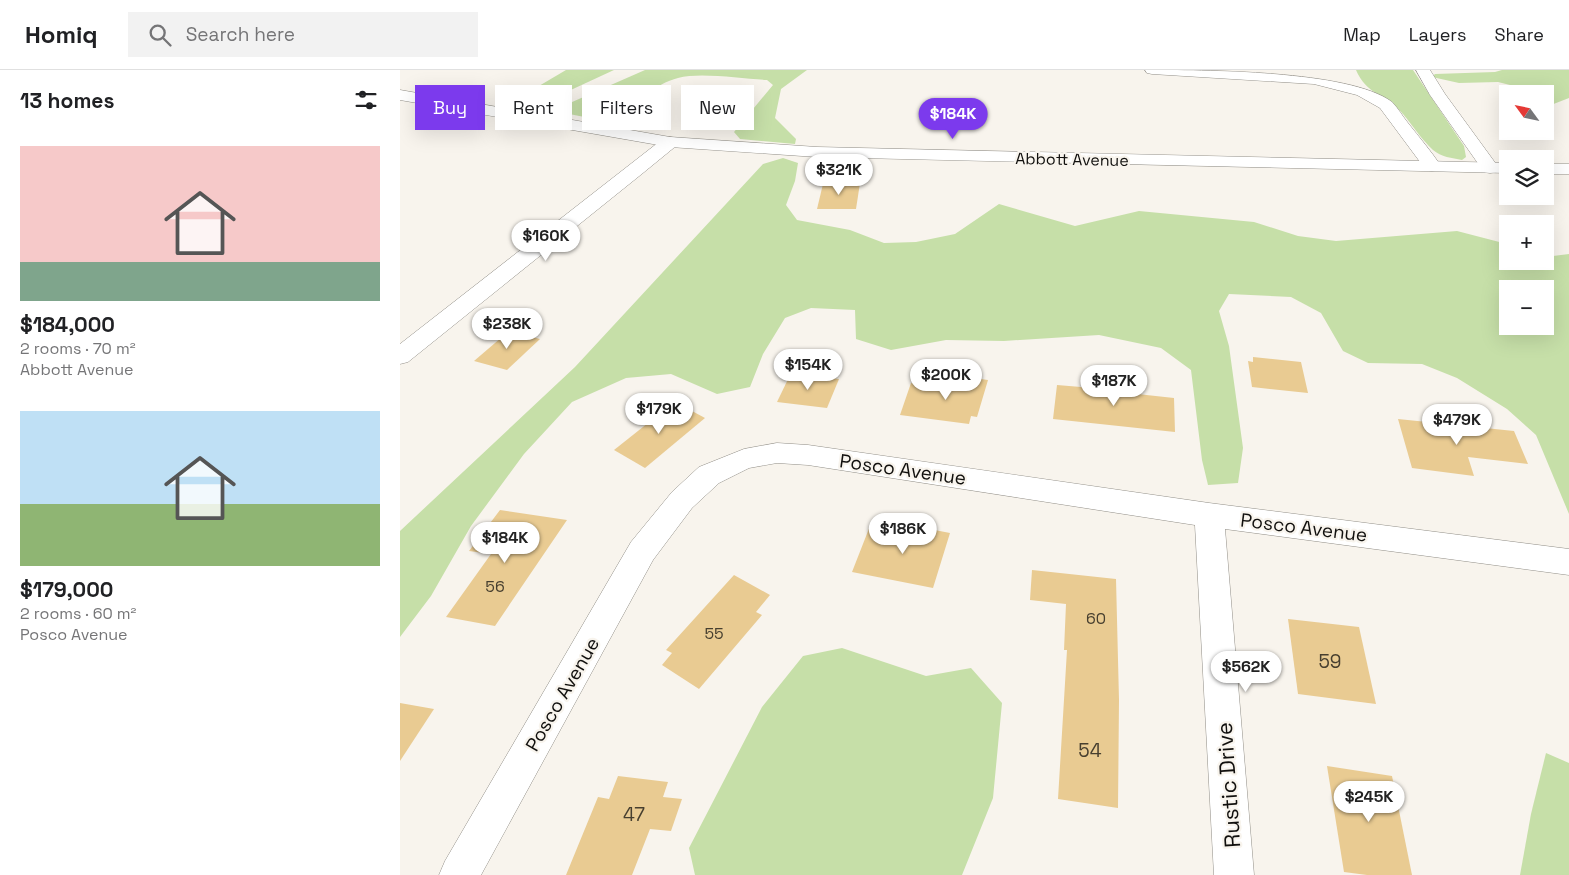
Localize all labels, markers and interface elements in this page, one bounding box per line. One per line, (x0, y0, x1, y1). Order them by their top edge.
search box (128, 12, 478, 57)
text: Homiq (25, 19, 98, 50)
icon: search (146, 21, 174, 49)
text: Search here (186, 22, 295, 47)
text: Map (1343, 23, 1381, 46)
text: Layers (1409, 23, 1466, 46)
text: Share (1494, 23, 1544, 46)
chip: Buy (415, 85, 485, 130)
chip: Rent (495, 85, 572, 130)
chip: Filters (582, 85, 671, 130)
chip: New (681, 85, 754, 130)
north arrow (1499, 85, 1554, 140)
map controls (1499, 85, 1554, 335)
icon: filters (352, 86, 380, 114)
text: 13 homes (20, 87, 114, 114)
pin: $184K (918, 98, 988, 140)
text: $184K (930, 103, 976, 124)
street label: Abbott Avenue (1015, 148, 1129, 171)
button: layers (1499, 150, 1554, 205)
pin: $321K (804, 154, 874, 196)
text: $321K (816, 159, 862, 180)
icon: home (155, 178, 245, 268)
button: + (1499, 215, 1554, 270)
pin: $160K (511, 220, 581, 262)
text: $160K (522, 225, 570, 246)
button: − (1499, 280, 1554, 335)
pin: $238K (472, 308, 542, 350)
text: $184,000 (20, 311, 115, 338)
text: $238K (483, 313, 531, 334)
text: 2 rooms · 70 m² (20, 338, 136, 359)
pin: $154K (773, 348, 843, 391)
text: $154K (785, 354, 831, 375)
pin: $200K (911, 358, 981, 401)
text: Abbott Avenue (20, 359, 134, 380)
text: $200K (921, 364, 971, 385)
pin: $187K (1079, 364, 1149, 407)
text: $187K (1091, 370, 1137, 391)
pin: $179K (624, 392, 694, 435)
text: $179K (636, 398, 682, 419)
pin: $479K (1422, 404, 1492, 446)
text: $479K (1433, 409, 1481, 430)
icon: home (155, 443, 245, 533)
street label: Posco Avenue (838, 448, 968, 491)
street label: Posco Avenue (1239, 507, 1369, 548)
pin: $186K (868, 512, 938, 555)
text: $186K (880, 518, 926, 539)
pin: $184K (470, 522, 540, 564)
text: $184K (482, 527, 528, 548)
text: $179,000 (20, 576, 113, 603)
house number: 56 (485, 576, 505, 597)
text: 2 rooms · 60 m² (20, 603, 136, 624)
house number: 60 (1086, 608, 1106, 629)
house number: 55 (704, 623, 724, 644)
text: Posco Avenue (20, 624, 128, 645)
street label: Posco Avenue (520, 633, 605, 756)
house number: 59 (1318, 649, 1342, 674)
pin: $562K (1211, 650, 1281, 693)
text: $562K (1222, 656, 1270, 677)
street label: Rustic Drive (1210, 721, 1246, 849)
house number: 54 (1078, 738, 1102, 763)
pin: $245K (1334, 780, 1404, 823)
text: $245K (1345, 786, 1393, 807)
house number: 47 (623, 802, 645, 827)

